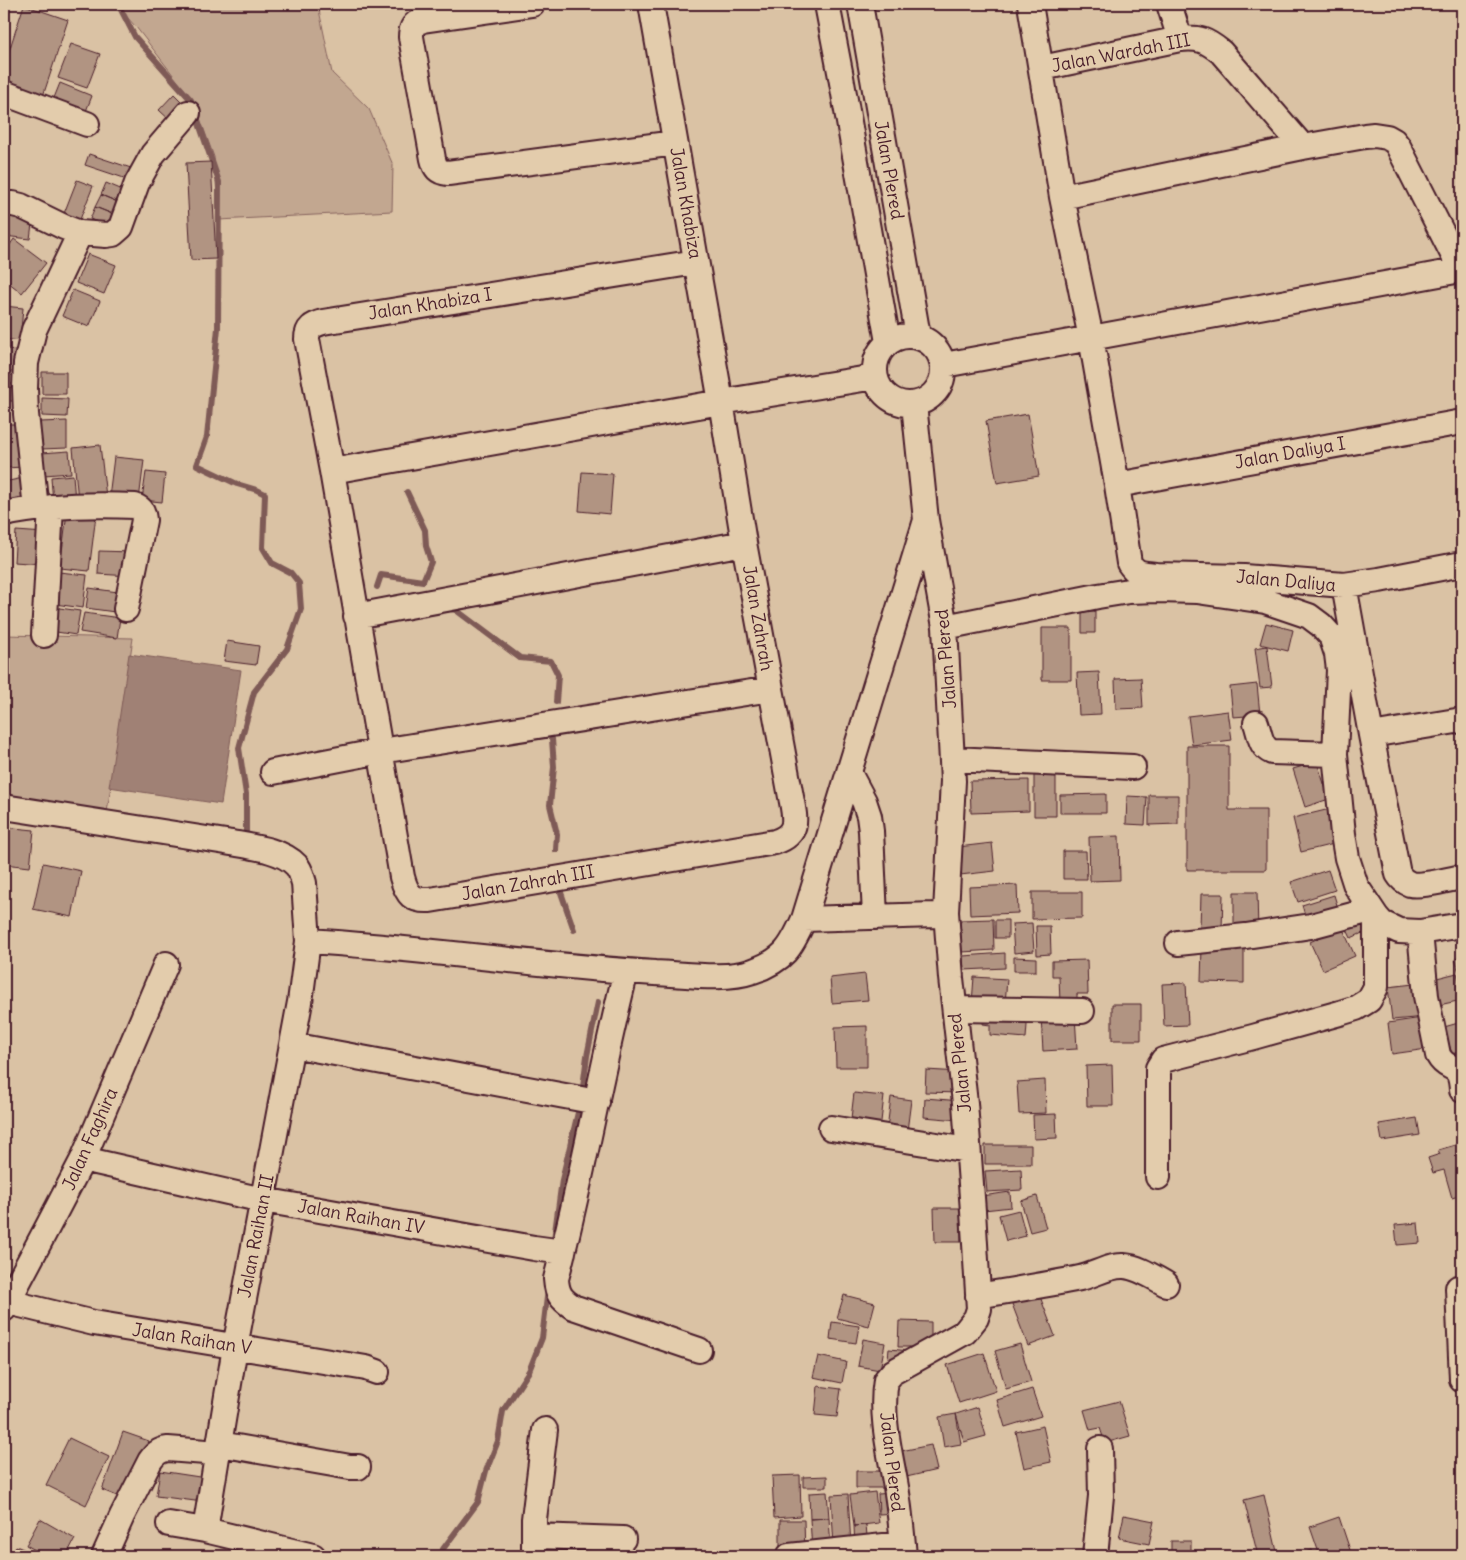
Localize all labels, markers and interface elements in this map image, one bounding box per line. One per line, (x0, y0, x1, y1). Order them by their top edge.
street label: Jalan Wardah III (1050, 28, 1192, 77)
street label: Jalan Plered (869, 119, 910, 222)
street label: Jalan Khabiza (665, 145, 708, 261)
street label: Jalan Khabiza I (366, 282, 494, 325)
street label: Jalan Daliya I (1233, 431, 1347, 474)
street label: Jalan Zahrah (738, 563, 779, 672)
street label: Jalan Daliya (1235, 565, 1337, 596)
street label: Jalan Plered (930, 608, 961, 710)
street label: Jalan Zahrah III (460, 859, 596, 906)
street label: Jalan Plered (943, 1012, 976, 1114)
street label: Jalan Faghira (57, 1084, 122, 1194)
street label: Jalan Raihan II (232, 1172, 279, 1300)
street label: Jalan Raihan IV (296, 1194, 426, 1239)
street label: Jalan Raihan V (131, 1318, 253, 1359)
street label: Jalan Plered (875, 1411, 910, 1513)

